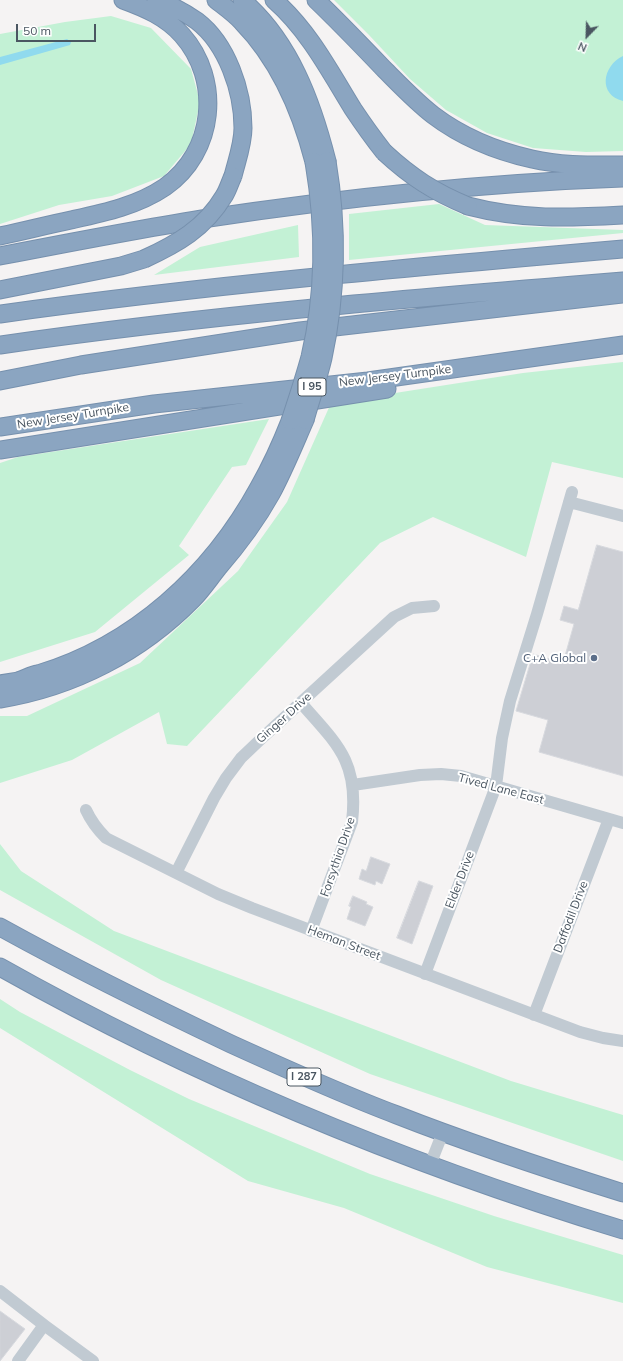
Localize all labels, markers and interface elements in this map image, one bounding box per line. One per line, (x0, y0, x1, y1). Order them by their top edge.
scale bar (18, 16, 98, 42)
north arrow (567, 16, 607, 56)
text: 50 m (23, 23, 51, 38)
text: N (576, 39, 589, 55)
street label: New Jersey Turnpike (338, 362, 452, 390)
road number: I 95 (298, 378, 326, 396)
street label: New Jersey Turnpike (16, 400, 130, 432)
place label: C+A Global (523, 651, 586, 665)
marker: C+A Global (589, 653, 599, 663)
street label: Ginger Drive (254, 690, 314, 746)
street label: Tived Lane East (457, 771, 545, 807)
street label: Forsythia Drive (318, 815, 358, 899)
street label: Elder Drive (443, 849, 477, 911)
street label: Daffodil Drive (551, 879, 591, 955)
street label: Heman Street (306, 923, 382, 963)
road number: I 287 (287, 1068, 321, 1086)

